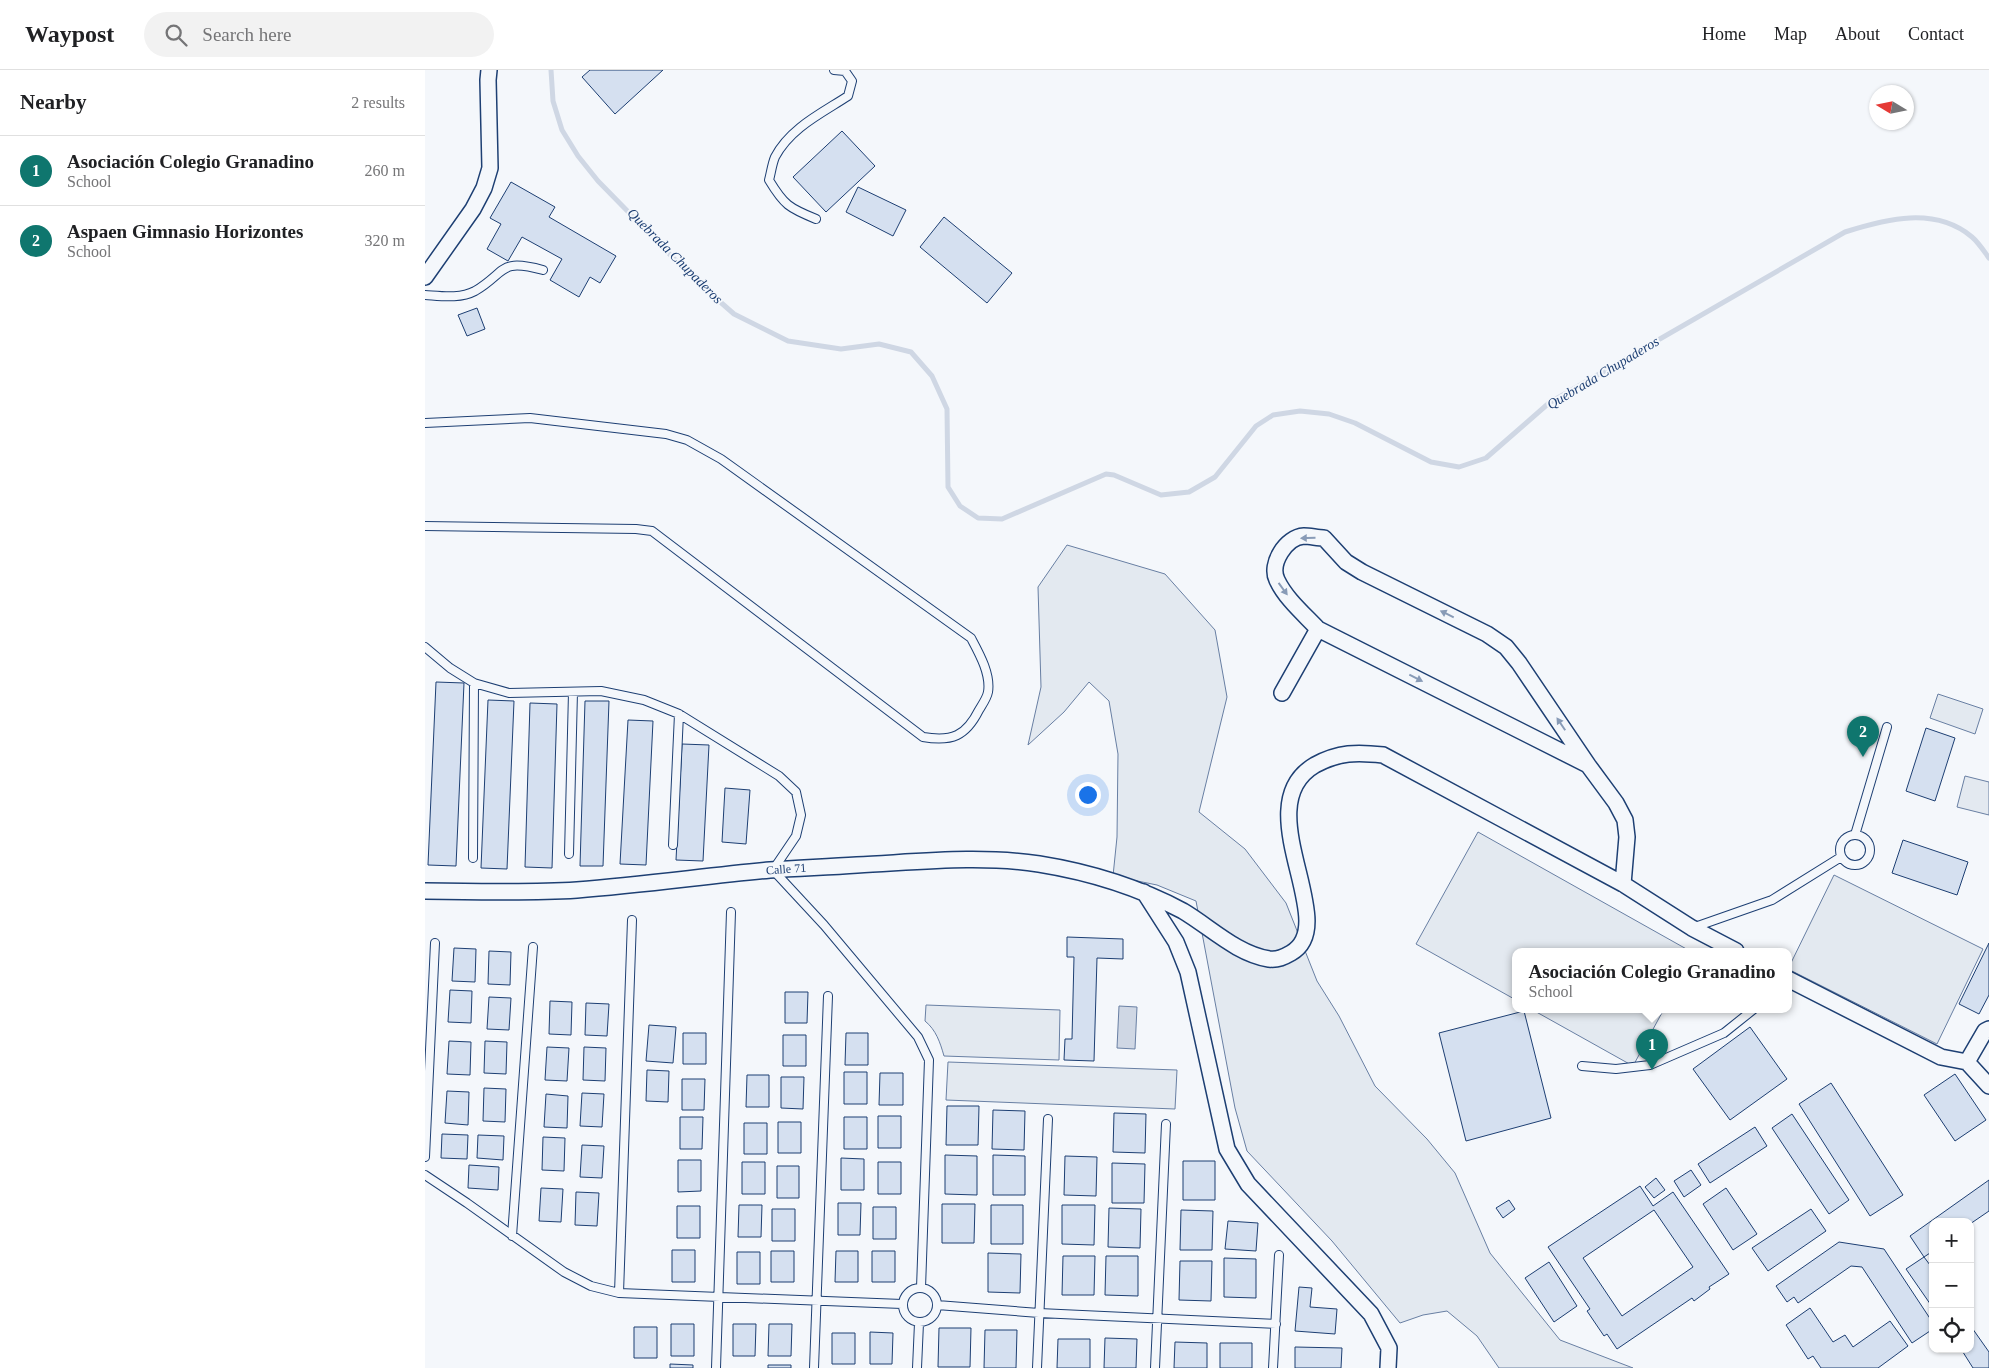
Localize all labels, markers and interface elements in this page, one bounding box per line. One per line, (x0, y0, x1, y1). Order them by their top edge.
search box (144, 12, 494, 57)
text: Waypost (25, 21, 114, 47)
icon: search (162, 21, 190, 49)
text: Search here (202, 24, 292, 45)
text: Home (1702, 24, 1746, 44)
text: Map (1774, 24, 1807, 44)
text: About (1835, 24, 1880, 44)
text: Contact (1908, 24, 1964, 44)
north arrow (1869, 85, 1914, 130)
text: Nearby (20, 90, 87, 114)
text: 2 results (351, 94, 405, 111)
text: Asociación Colegio Granadino (67, 151, 314, 172)
text: 1 (32, 162, 40, 179)
text: 260 m (365, 162, 405, 179)
text: School (67, 173, 111, 190)
water label: Quebrada Chupaderos (624, 205, 726, 307)
text: Aspaen Gimnasio Horizontes (67, 221, 303, 242)
text: 2 (32, 232, 40, 249)
text: 320 m (365, 232, 405, 249)
text: School (67, 243, 111, 260)
water label: Quebrada Chupaderos (1544, 333, 1662, 412)
one-way arrow (1299, 534, 1315, 542)
one-way arrow (1278, 582, 1288, 596)
one-way arrow (1440, 610, 1454, 618)
one-way arrow (1409, 674, 1423, 682)
pin: 2 (1847, 716, 1879, 757)
one-way arrow (1556, 718, 1566, 731)
your location (1075, 782, 1101, 808)
street label: Calle 71 (765, 861, 807, 877)
popup (1512, 948, 1792, 1013)
text: Asociación Colegio Granadino (1528, 961, 1776, 982)
text: School (1528, 983, 1573, 1000)
pin: 1 (1636, 1029, 1668, 1070)
map controls (1929, 1218, 1974, 1353)
button: + (1929, 1218, 1974, 1263)
button: − (1929, 1263, 1974, 1308)
button: locate (1929, 1308, 1974, 1353)

